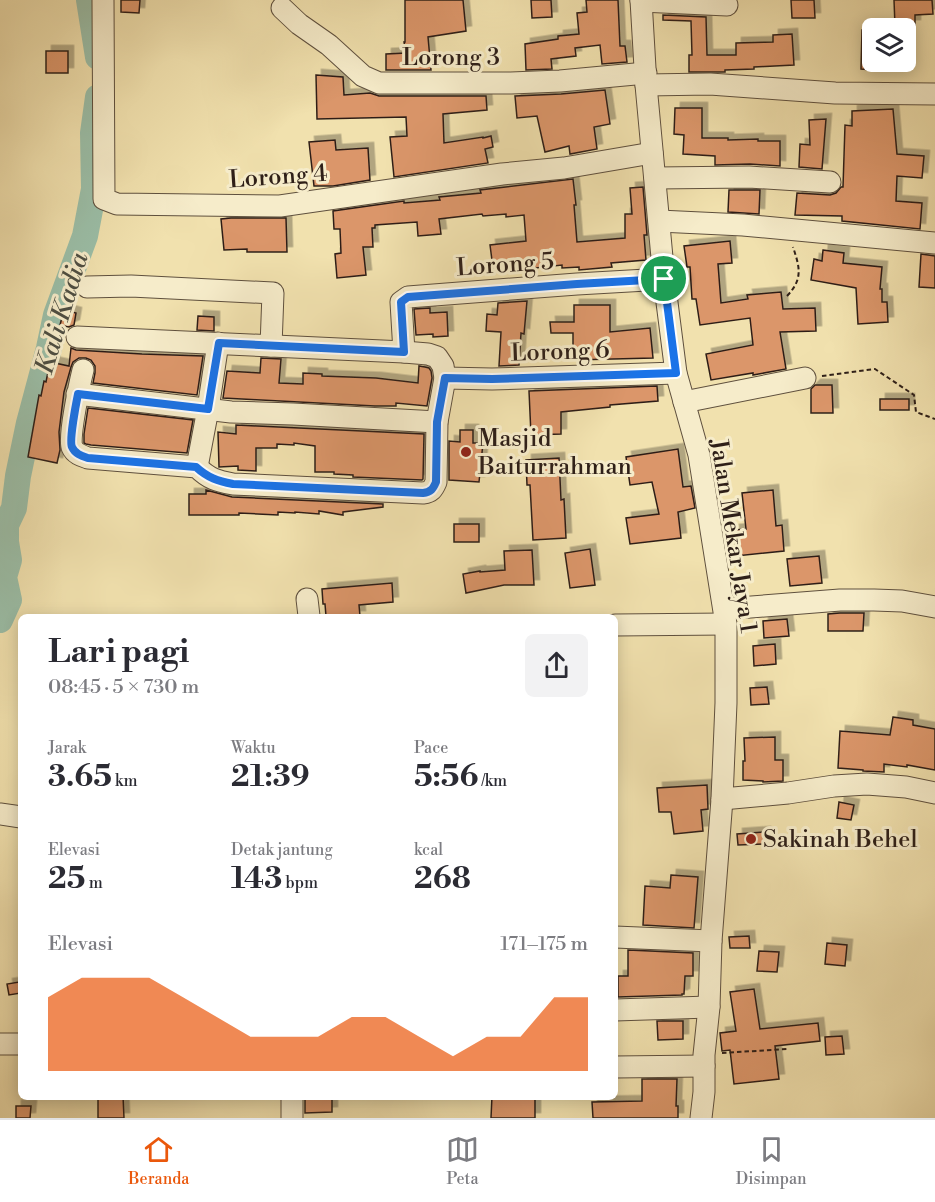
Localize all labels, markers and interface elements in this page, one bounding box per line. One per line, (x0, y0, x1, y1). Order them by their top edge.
map controls (862, 18, 916, 72)
button: layers (862, 18, 916, 72)
street label: Lorong 3 (402, 43, 500, 73)
street label: Lorong 4 (228, 159, 328, 195)
street label: Lorong 5 (455, 247, 555, 283)
water label: Kali Kadia (28, 248, 96, 378)
pin (638, 253, 689, 304)
icon: arrive (647, 262, 680, 295)
street label: Lorong 6 (510, 335, 610, 369)
place label: Masjid Baiturrahman (477, 424, 632, 482)
street label: Jalan Mekar Jaya 1 (703, 436, 763, 636)
marker: Masjid Baiturrahman (459, 445, 473, 459)
text: Lari pagi (48, 632, 189, 673)
button: share (525, 634, 588, 697)
text: 08:45 · 5 × 730 m (48, 675, 199, 700)
text: Jarak (48, 738, 86, 758)
text: Waktu (231, 738, 276, 758)
text: Pace (414, 738, 448, 758)
text: 3.65 (48, 758, 112, 796)
text: 21:39 (231, 758, 310, 796)
text: 5:56 (414, 758, 478, 796)
text: km (112, 771, 137, 791)
text: /km (478, 771, 507, 791)
place label: Sakinah Behel (763, 825, 918, 855)
marker: Sakinah Behel (744, 832, 758, 846)
text: Elevasi (48, 840, 100, 860)
text: Detak jantung (231, 840, 333, 860)
text: kcal (414, 840, 443, 860)
text: 25 (48, 860, 85, 898)
text: 143 (231, 860, 282, 898)
text: 268 (414, 860, 471, 898)
text: m (85, 873, 103, 893)
text: bpm (282, 873, 318, 893)
text: Elevasi (48, 932, 113, 957)
text: 171–175 m (500, 932, 588, 957)
tab: Beranda (128, 1133, 189, 1189)
tab: Peta (446, 1133, 479, 1189)
tab: Disimpan (736, 1133, 807, 1189)

